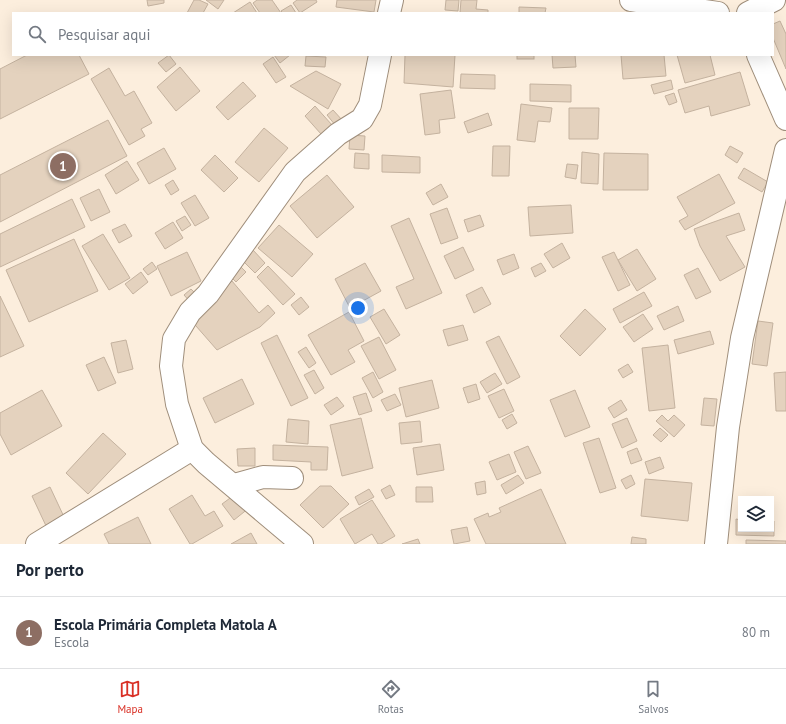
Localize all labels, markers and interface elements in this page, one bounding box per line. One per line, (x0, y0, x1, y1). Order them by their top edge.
search box (12, 12, 774, 56)
icon: search (26, 23, 48, 45)
text: Pesquisar aqui (58, 25, 150, 44)
pin: 1 (50, 151, 76, 181)
your location (348, 298, 368, 318)
map controls (738, 496, 774, 532)
button: layers (738, 496, 774, 532)
text: Por perto (16, 559, 84, 581)
text: Escola Primária Completa Matola A (54, 615, 277, 634)
text: 1 (25, 624, 33, 641)
text: 80 m (742, 624, 770, 641)
text: Escola (54, 634, 89, 651)
tab: Mapa (117, 678, 143, 716)
tab: Rotas (378, 678, 404, 716)
tab: Salvos (638, 678, 669, 716)

